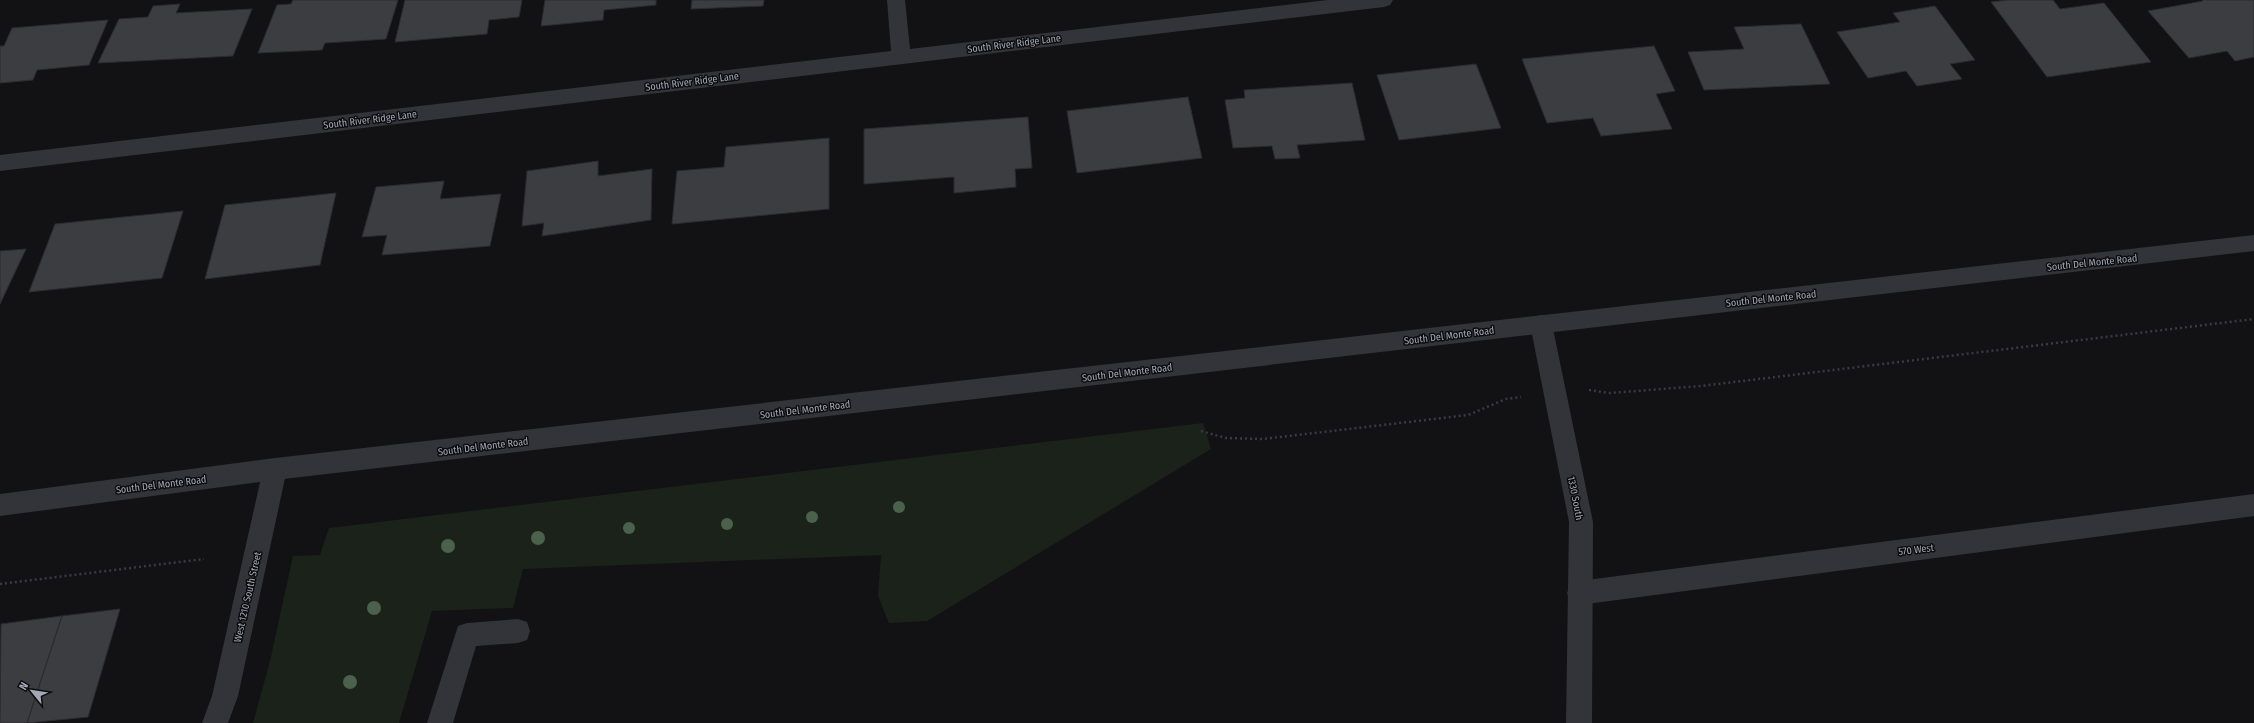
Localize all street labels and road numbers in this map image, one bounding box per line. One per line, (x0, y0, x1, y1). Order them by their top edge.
street label: South River Ridge Lane (967, 32, 1062, 56)
street label: South River Ridge Lane (645, 70, 740, 94)
street label: South River Ridge Lane (323, 108, 418, 132)
street label: South Del Monte Road (2046, 252, 2138, 274)
street label: South Del Monte Road (1725, 288, 1817, 310)
street label: South Del Monte Road (1403, 324, 1495, 347)
street label: South Del Monte Road (1081, 361, 1173, 384)
street label: South Del Monte Road (759, 398, 851, 421)
street label: South Del Monte Road (437, 435, 529, 458)
street label: South Del Monte Road (115, 473, 207, 496)
street label: 1330 South (1565, 475, 1585, 521)
street label: 570 West (1898, 542, 1935, 558)
street label: West 1210 South Street (232, 550, 264, 644)

